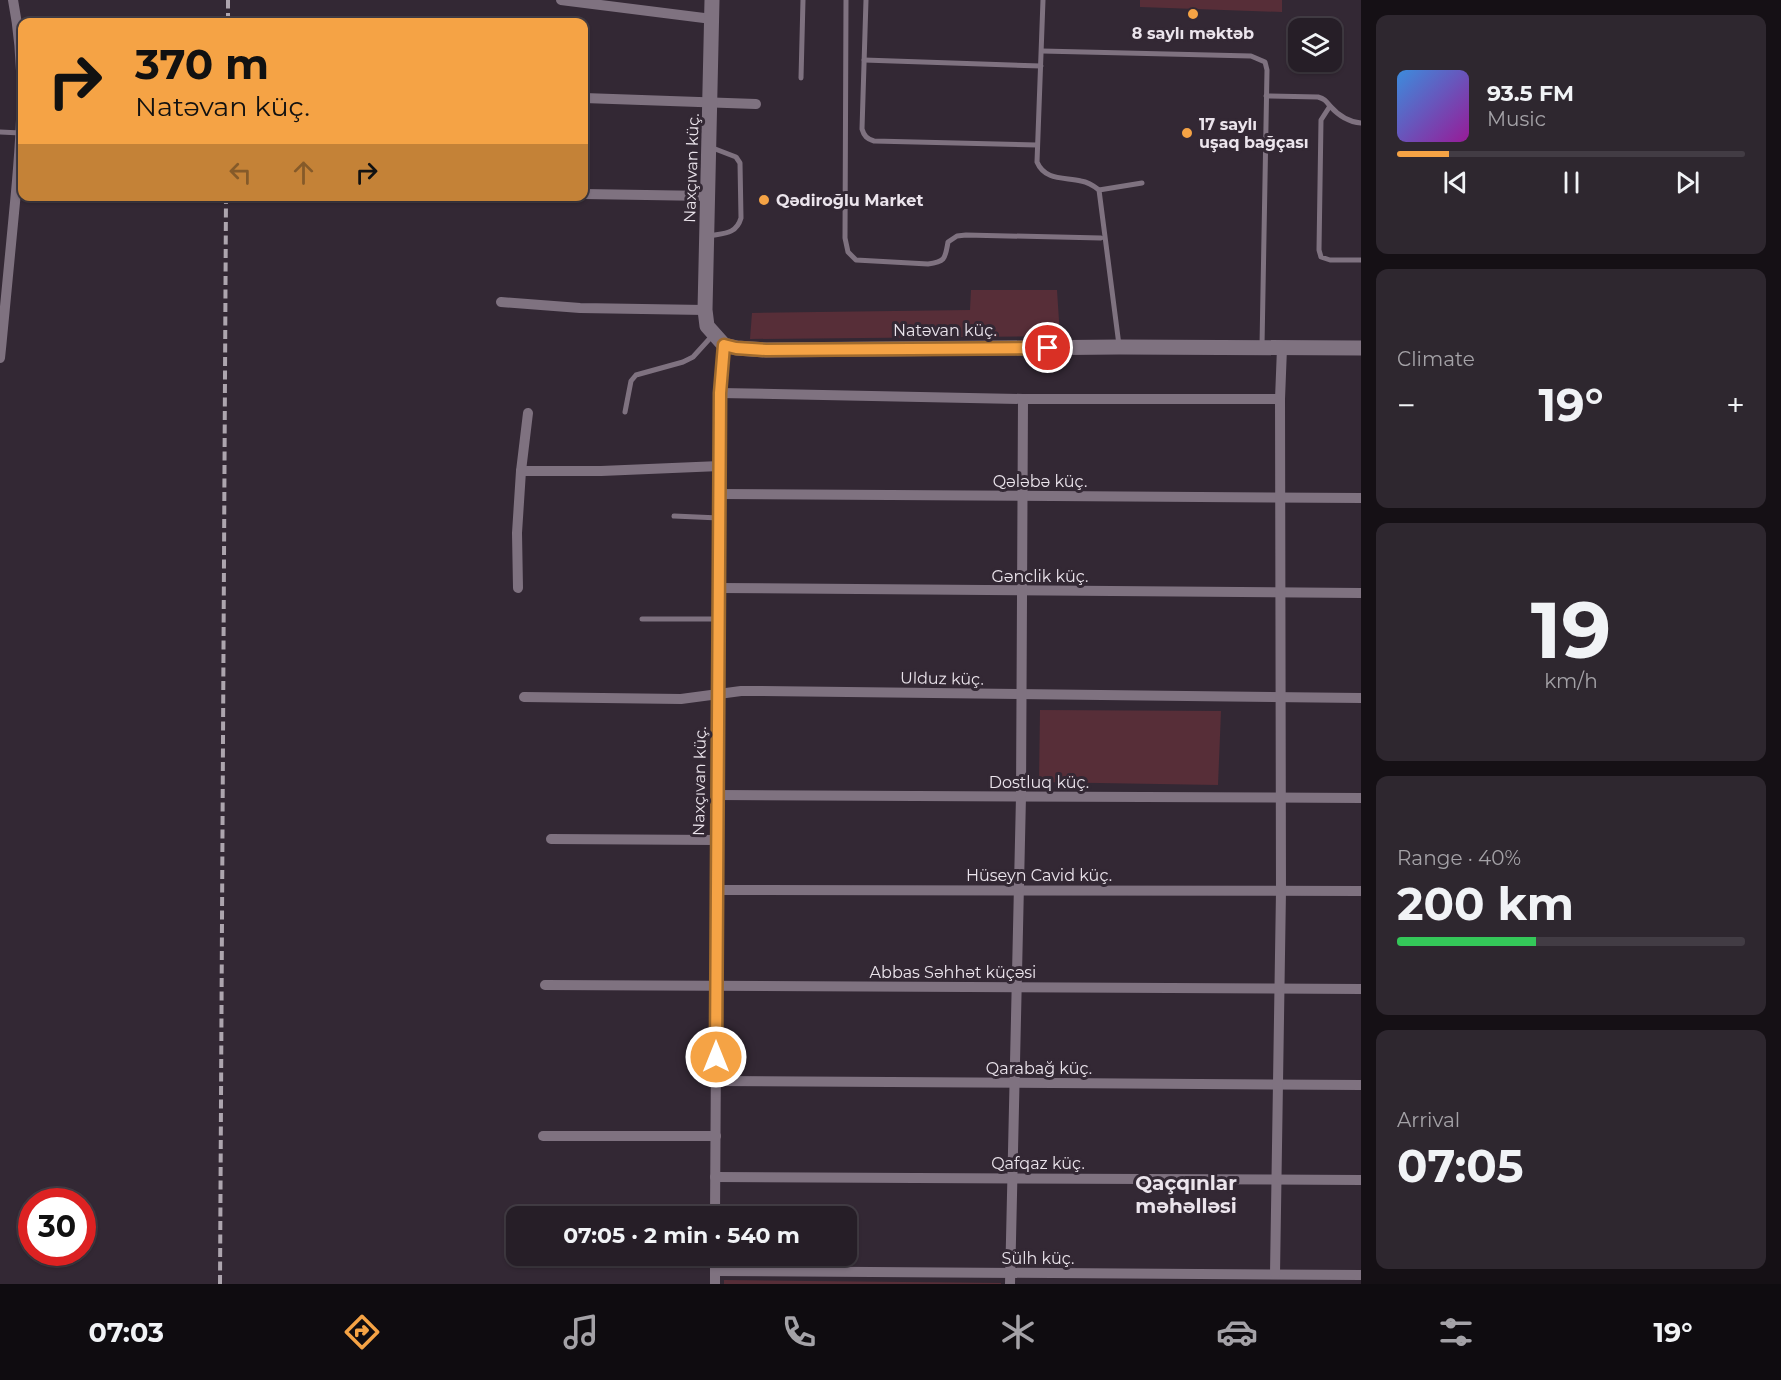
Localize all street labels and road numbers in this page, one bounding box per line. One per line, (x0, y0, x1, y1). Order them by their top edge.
street label: Naxçıvan küç. (680, 113, 703, 223)
street label: Natəvan küç. (893, 321, 997, 340)
street label: Qələbə küç. (993, 472, 1087, 491)
street label: Gənclik küç. (992, 567, 1088, 586)
street label: Ulduz küç. (900, 668, 984, 689)
street label: Naxçıvan küç. (689, 726, 710, 836)
street label: Dostluq küç. (989, 773, 1089, 792)
street label: Hüseyn Cavid küç. (966, 866, 1112, 885)
street label: Abbas Səhhət küçəsi (870, 963, 1036, 982)
street label: Qarabağ küç. (986, 1059, 1092, 1078)
street label: Qafqaz küç. (991, 1154, 1085, 1173)
street label: Sülh küç. (1002, 1249, 1074, 1268)

